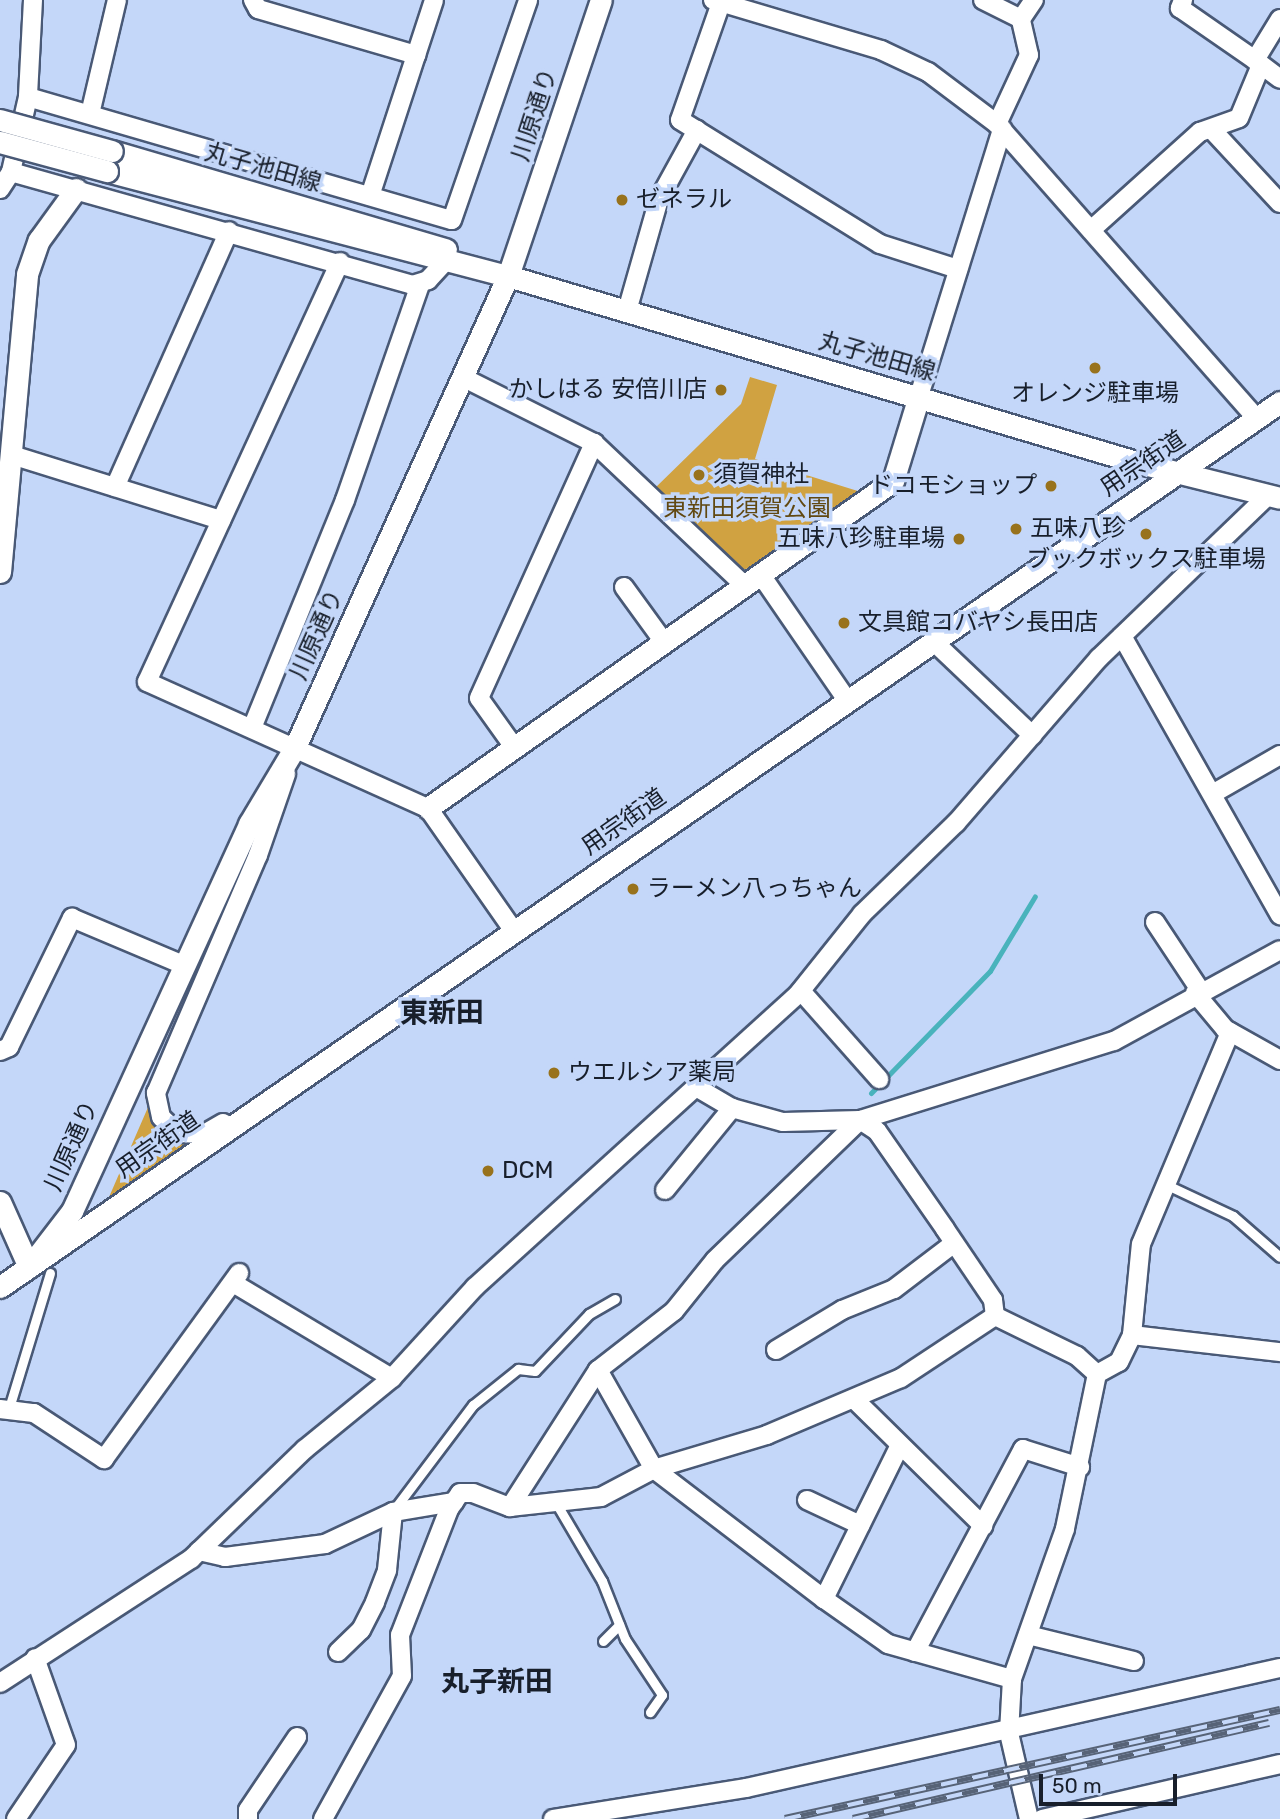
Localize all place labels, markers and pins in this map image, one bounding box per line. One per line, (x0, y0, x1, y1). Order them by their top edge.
place label: ゼネラル (636, 186, 732, 214)
marker: ゼネラル (614, 192, 630, 208)
marker: オレンジ駐車場 (1087, 360, 1103, 376)
place label: かしはる 安倍川店 (509, 376, 707, 404)
place label: オレンジ駐車場 (1011, 380, 1179, 408)
marker: かしはる 安倍川店 (713, 382, 729, 398)
place label: 須賀神社 (713, 461, 809, 489)
marker: 須賀神社 (691, 467, 707, 483)
place label: ドコモショップ (869, 472, 1037, 500)
marker: ドコモショップ (1043, 478, 1059, 494)
place label: 五味八珍 (1030, 515, 1126, 543)
marker: 五味八珍 (1008, 521, 1024, 537)
place label: 五味八珍駐車場 (777, 525, 945, 553)
marker: ブックボックス駐車場 (1138, 526, 1154, 542)
marker: 五味八珍駐車場 (951, 531, 967, 547)
place label: ブックボックス駐車場 (1026, 546, 1266, 574)
place label: 文具館コバヤシ長田店 (858, 609, 1098, 637)
marker: 文具館コバヤシ長田店 (836, 615, 852, 631)
place label: ラーメン八っちゃん (647, 875, 863, 903)
marker: ラーメン八っちゃん (625, 881, 641, 897)
place label: ウエルシア薬局 (568, 1059, 736, 1087)
marker: ウエルシア薬局 (546, 1065, 562, 1081)
place label: DCM (502, 1157, 554, 1185)
marker: DCM (480, 1163, 496, 1179)

